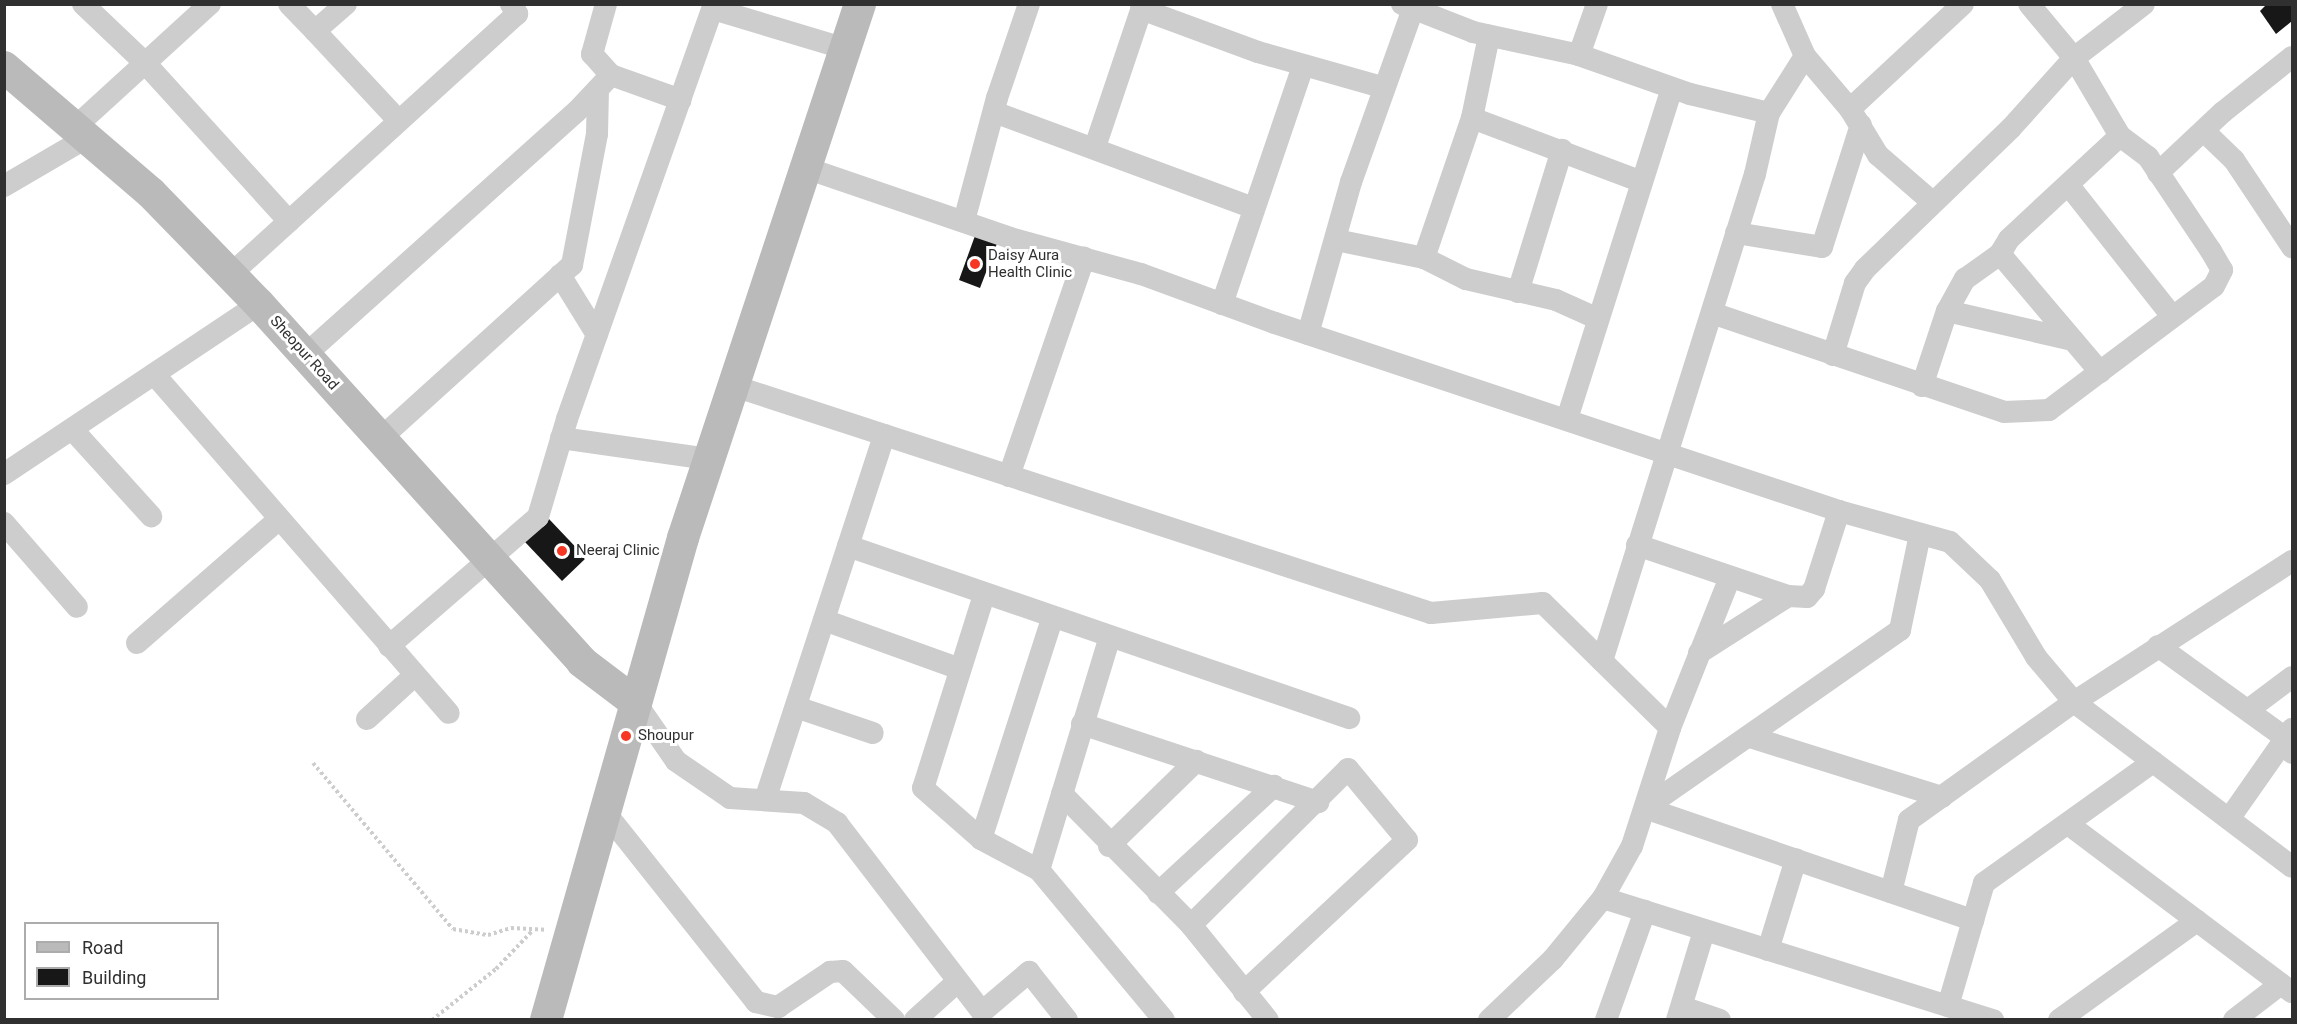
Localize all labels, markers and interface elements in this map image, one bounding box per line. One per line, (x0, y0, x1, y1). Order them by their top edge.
place label: Daisy Aura Health Clinic (988, 246, 1072, 281)
marker: Daisy Aura Health Clinic (966, 255, 984, 273)
street label: Sheopur Road (266, 312, 342, 394)
marker: Neeraj Clinic (553, 542, 571, 560)
place label: Neeraj Clinic (576, 542, 660, 560)
place label: Shoupur (638, 727, 694, 745)
marker: Shoupur (619, 729, 633, 743)
legend (24, 922, 219, 1000)
text: Road (82, 937, 123, 958)
text: Building (82, 967, 146, 988)

